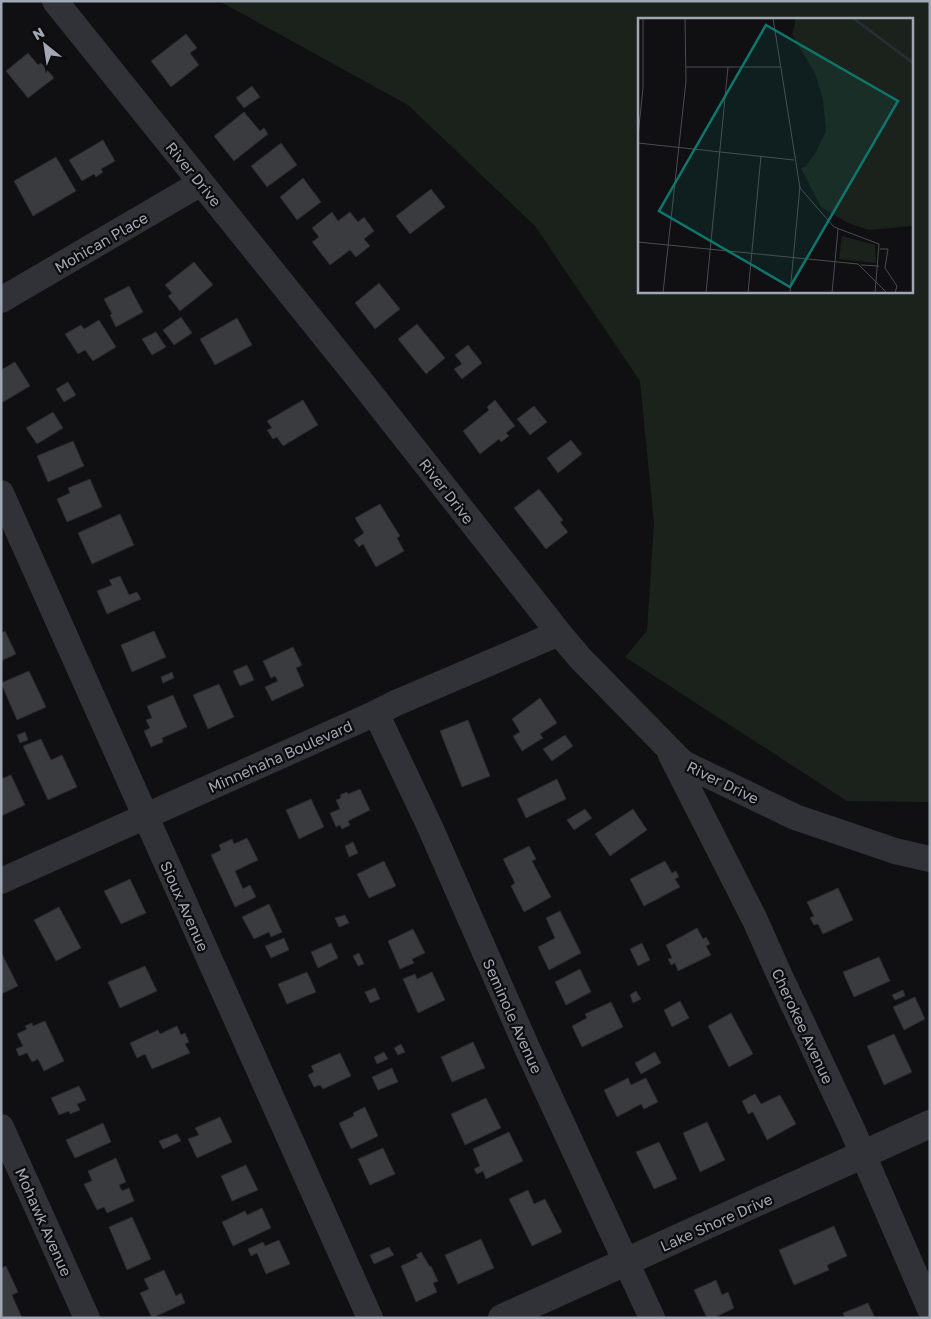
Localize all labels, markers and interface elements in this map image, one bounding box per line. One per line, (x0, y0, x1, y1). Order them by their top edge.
inset map (638, 18, 914, 292)
north arrow (20, 20, 70, 70)
text: N (29, 23, 47, 43)
street label: River Drive (163, 138, 226, 210)
street label: Mohican Place (51, 208, 151, 276)
street label: River Drive (416, 455, 478, 527)
street label: Minnehaha Boulevard (205, 716, 355, 796)
street label: River Drive (684, 757, 762, 807)
street label: Sioux Avenue (157, 858, 213, 954)
street label: Seminole Avenue (480, 956, 547, 1077)
street label: Cherokee Avenue (768, 966, 838, 1087)
street label: Mohawk Avenue (12, 1165, 76, 1279)
street label: Lake Shore Drive (657, 1189, 775, 1255)

